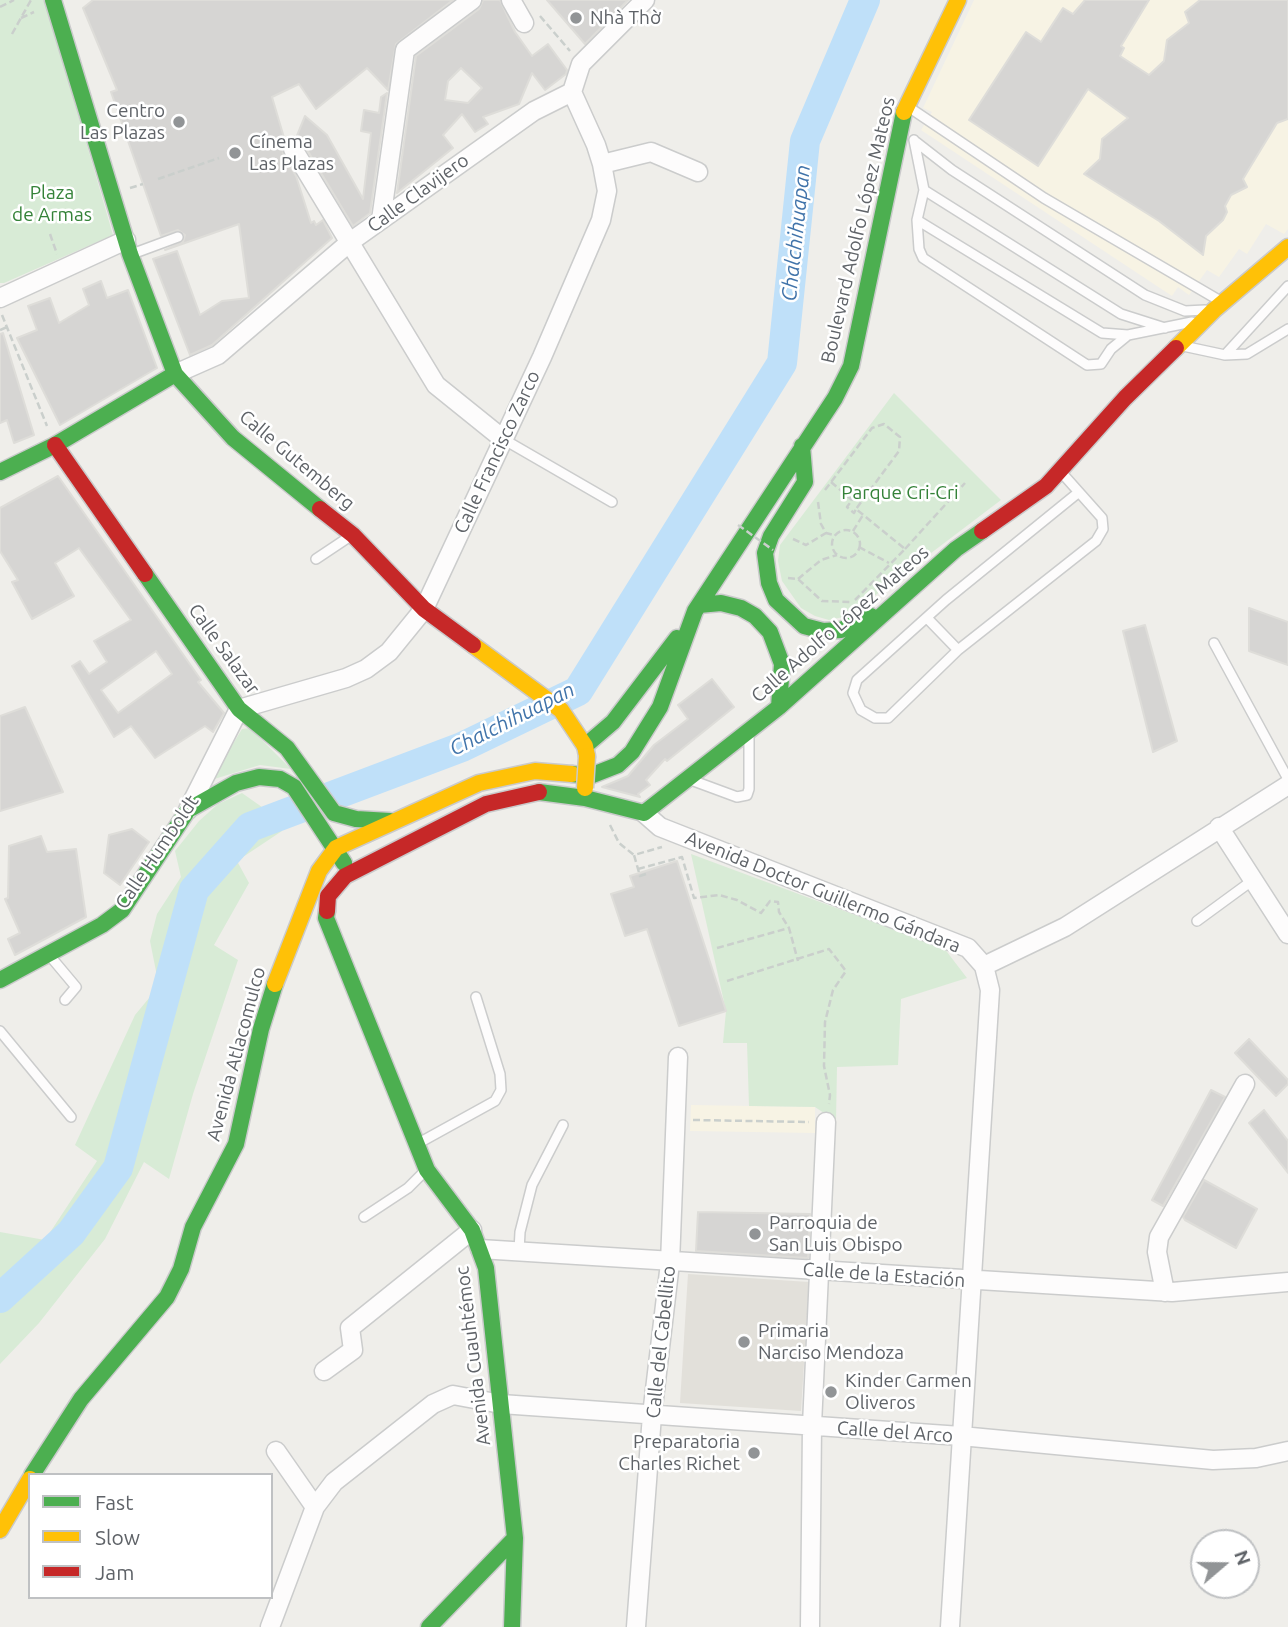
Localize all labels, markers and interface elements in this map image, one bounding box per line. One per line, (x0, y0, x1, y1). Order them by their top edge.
place label: Nhà Thờ (590, 7, 661, 29)
marker: Nhà Thờ (568, 10, 584, 26)
street label: Boulevard Adolfo López Mateos (816, 95, 900, 365)
place label: Centro Las Plazas (80, 100, 165, 144)
marker: Centro Las Plazas (171, 114, 187, 130)
place label: Cínema Las Plazas (249, 131, 334, 175)
marker: Cínema Las Plazas (227, 145, 243, 161)
street label: Calle Clavijero (363, 149, 473, 237)
water label: Chalchihuapan (776, 164, 816, 302)
park label: Plaza de Armas (12, 182, 92, 226)
street label: Calle Francisco Zarco (449, 367, 545, 537)
street label: Calle Gutemberg (235, 405, 359, 515)
park label: Parque Cri-Cri (841, 482, 959, 504)
street label: Calle Adolfo López Mateos (747, 541, 933, 707)
street label: Calle Salazar (184, 599, 264, 699)
water label: Chalchihuapan (445, 677, 579, 761)
street label: Calle Humboldt (111, 791, 203, 913)
street label: Avenida Doctor Guillermo Gándara (682, 826, 964, 958)
street label: Avenida Atlacomulco (202, 965, 270, 1143)
place label: Parroquia de San Luis Obispo (769, 1212, 903, 1256)
marker: Parroquia de San Luis Obispo (747, 1226, 763, 1242)
street label: Calle de la Estación (802, 1258, 966, 1292)
street label: Avenida Cuauhtémoc (451, 1265, 495, 1447)
street label: Calle del Cabellito (642, 1265, 680, 1419)
place label: Primaria Narciso Mendoza (758, 1320, 904, 1364)
marker: Primaria Narciso Mendoza (736, 1334, 752, 1350)
place label: Kinder Carmen Oliveros (845, 1370, 972, 1414)
marker: Kinder Carmen Oliveros (823, 1384, 839, 1400)
street label: Calle del Arco (836, 1417, 954, 1447)
place label: Preparatoria Charles Richet (618, 1431, 740, 1475)
marker: Preparatoria Charles Richet (746, 1445, 762, 1461)
legend (28, 1473, 273, 1599)
text: Fast (95, 1490, 133, 1514)
text: Slow (95, 1525, 140, 1549)
north arrow (1190, 1529, 1260, 1599)
text: N (1230, 1547, 1256, 1568)
text: Jam (95, 1560, 134, 1584)

